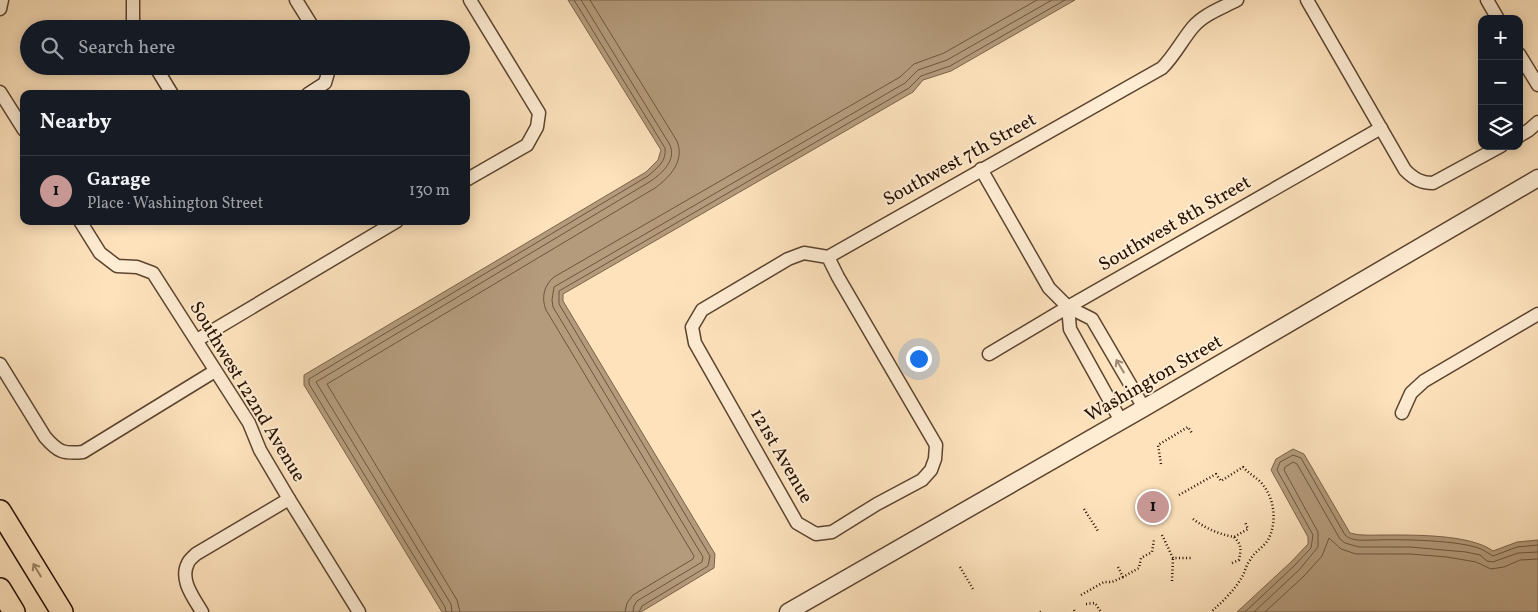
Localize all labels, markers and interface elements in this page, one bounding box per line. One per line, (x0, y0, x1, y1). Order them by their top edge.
map controls (1478, 15, 1523, 150)
button: + (1478, 15, 1523, 60)
search box (20, 20, 470, 75)
icon: search (38, 34, 66, 62)
text: Search here (78, 35, 175, 61)
button: − (1478, 60, 1523, 105)
button: layers (1478, 105, 1523, 150)
street label: Southwest 7th Street (879, 107, 1042, 213)
text: Nearby (40, 108, 111, 137)
text: Garage (87, 167, 150, 193)
street label: Southwest 8th Street (1094, 170, 1256, 278)
text: 1 (53, 180, 59, 202)
text: 130 m (409, 180, 450, 202)
text: Place · Washington Street (87, 193, 263, 215)
street label: Southwest 122nd Avenue (183, 297, 311, 487)
street label: Washington Street (1080, 329, 1228, 429)
your location (906, 346, 932, 372)
one-way arrow (1114, 359, 1124, 374)
street label: 121st Avenue (743, 404, 819, 508)
pin: 1 (1137, 488, 1169, 526)
one-way arrow (31, 564, 41, 578)

